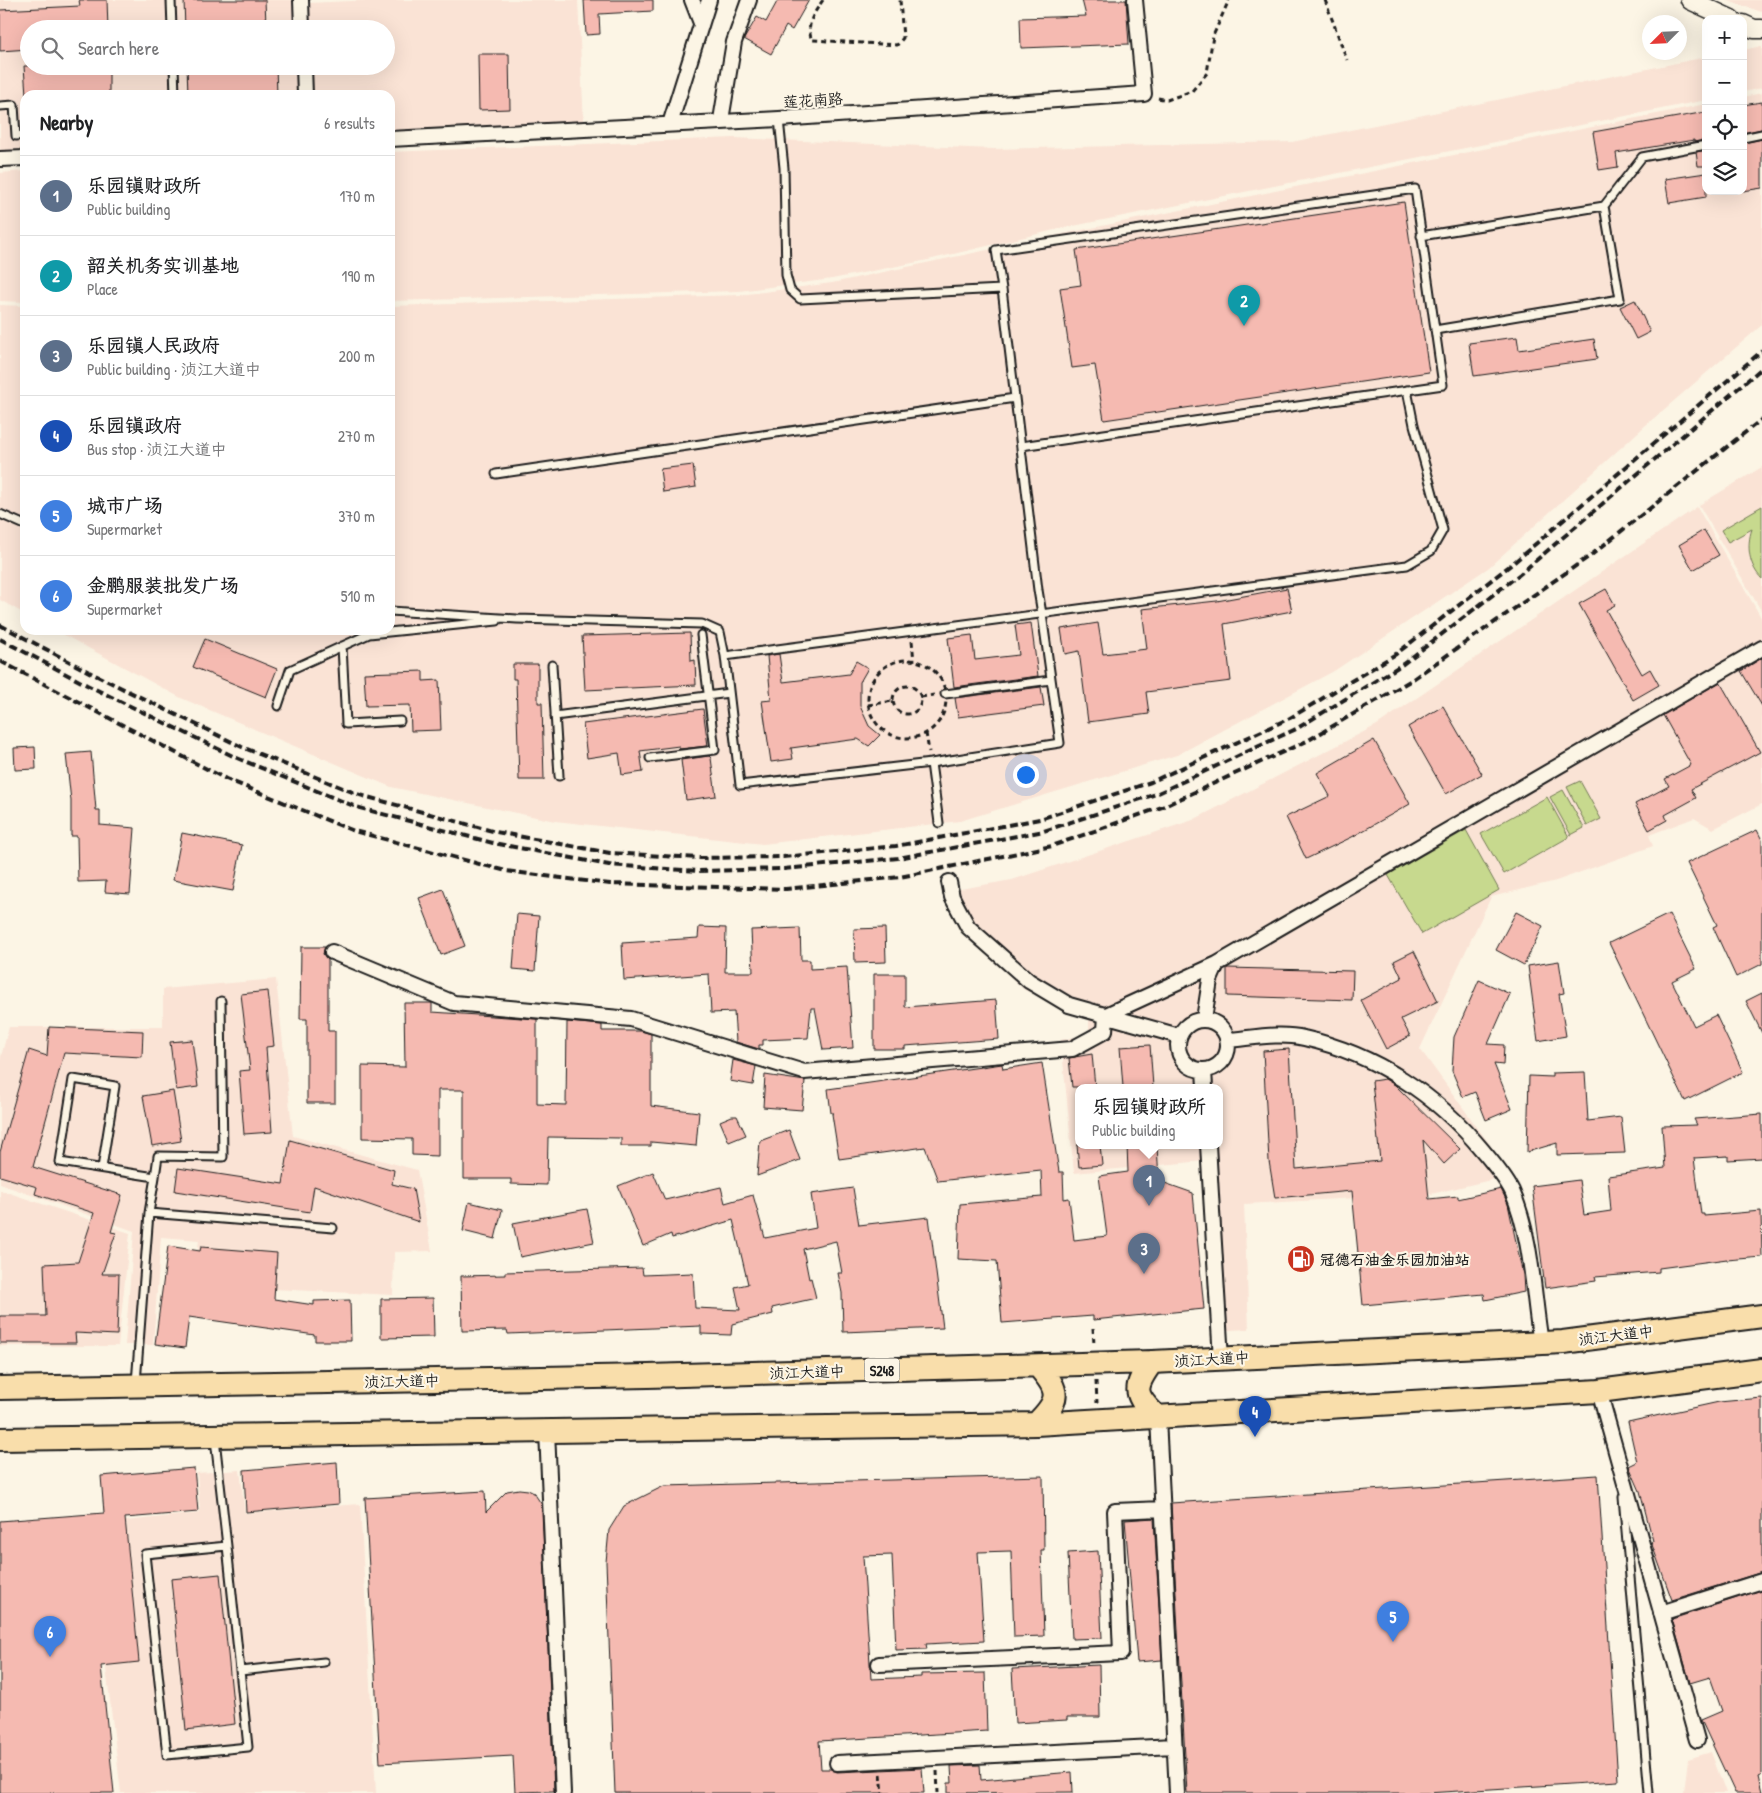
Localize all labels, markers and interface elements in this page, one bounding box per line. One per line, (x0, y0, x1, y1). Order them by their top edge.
north arrow (1642, 15, 1687, 60)
map controls (1702, 15, 1747, 195)
button: + (1702, 15, 1747, 60)
search box (20, 20, 395, 75)
icon: search (38, 34, 66, 62)
text: Search here (78, 35, 159, 61)
button: − (1702, 60, 1747, 105)
street label: 莲花南路 (782, 87, 844, 113)
button: locate (1702, 105, 1747, 150)
text: Nearby (40, 108, 93, 137)
text: 6 results (324, 112, 375, 134)
button: layers (1702, 150, 1747, 195)
text: 乐园镇财政所 (87, 172, 201, 198)
text: 1 (53, 185, 59, 207)
text: 170 m (340, 185, 375, 207)
text: Public building (87, 198, 170, 220)
text: 韶关机务实训基地 (87, 252, 239, 278)
text: 2 (52, 265, 60, 287)
text: 190 m (342, 265, 375, 287)
text: Place (87, 278, 118, 300)
pin: 2 (1228, 285, 1260, 326)
text: 乐园镇人民政府 (87, 332, 220, 358)
text: 3 (52, 345, 60, 367)
text: 200 m (339, 345, 375, 367)
text: Public building · 浈江大道中 (87, 358, 261, 380)
text: 乐园镇政府 (87, 412, 182, 438)
text: 4 (53, 425, 59, 447)
text: 270 m (338, 425, 375, 447)
text: Bus stop · 浈江大道中 (87, 438, 227, 460)
text: 城市广场 (87, 492, 163, 518)
text: 5 (53, 505, 59, 527)
text: 370 m (338, 505, 375, 527)
text: Supermarket (87, 518, 162, 540)
text: 金鹏服装批发广场 (87, 572, 239, 598)
text: 6 (53, 585, 59, 607)
text: 510 m (341, 585, 375, 607)
text: Supermarket (87, 598, 162, 620)
your location (1013, 762, 1039, 788)
popup (1075, 1084, 1223, 1149)
text: 乐园镇财政所 (1092, 1093, 1206, 1119)
text: Public building (1092, 1119, 1175, 1141)
pin: 1 (1133, 1165, 1165, 1206)
pin: 3 (1128, 1233, 1160, 1274)
fuel station icon: 冠德石油金乐园加油站 (1286, 1244, 1316, 1274)
place label: 冠德石油金乐园加油站 (1320, 1249, 1470, 1270)
street label: 浈江大道中 (1577, 1320, 1655, 1350)
street label: 浈江大道中 (1174, 1347, 1250, 1371)
road number: S248 (864, 1358, 900, 1382)
street label: 浈江大道中 (769, 1360, 845, 1384)
street label: 浈江大道中 (364, 1370, 440, 1392)
pin: 4 (1239, 1396, 1271, 1437)
pin: 5 (1377, 1601, 1409, 1642)
pin: 6 (34, 1616, 66, 1657)

